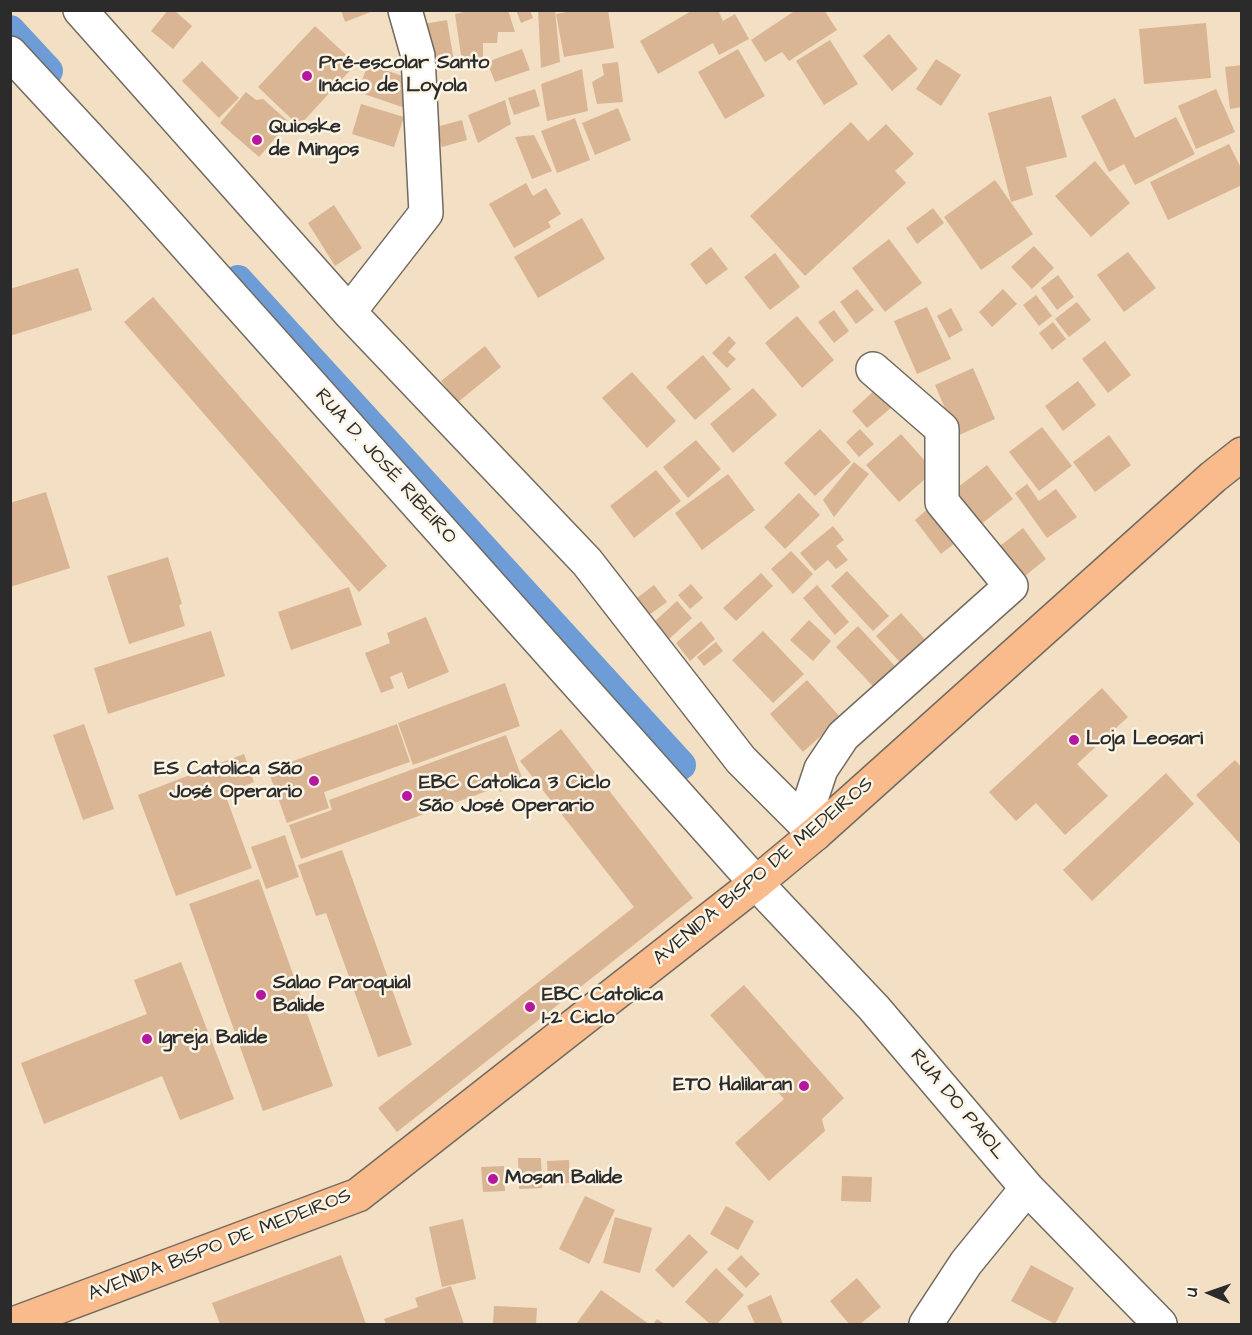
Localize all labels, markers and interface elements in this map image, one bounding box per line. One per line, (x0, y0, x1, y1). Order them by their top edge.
place label: Pré-escolar Santo Inácio de Loyola (319, 52, 489, 99)
marker: Pré-escolar Santo Inácio de Loyola (300, 69, 314, 83)
place label: Quioske de Mingos (269, 116, 359, 163)
marker: Quioske de Mingos (250, 133, 264, 147)
street label: RUA D. JOSÉ RIBEIRO (309, 384, 461, 550)
place label: Loja Leosari (1086, 728, 1203, 752)
marker: Loja Leosari (1067, 733, 1081, 747)
place label: ES Catolica São José Operario (154, 758, 302, 805)
place label: EBC Catolica 3 Ciclo São José Operario (419, 772, 610, 819)
street label: AVENIDA BISPO DE MEDEIROS (649, 773, 879, 971)
marker: ES Catolica São José Operario (307, 774, 321, 788)
marker: EBC Catolica 3 Ciclo São José Operario (400, 789, 414, 803)
place label: Salao Paroquial Balide (273, 972, 411, 1019)
place label: EBC Catolica 1-2 Ciclo (542, 984, 663, 1031)
marker: Salao Paroquial Balide (254, 988, 268, 1002)
marker: EBC Catolica 1-2 Ciclo (523, 1000, 537, 1014)
place label: Igreja Balide (159, 1027, 268, 1051)
marker: Igreja Balide (140, 1032, 154, 1046)
street label: RUA DO PAIOL (904, 1045, 1010, 1165)
place label: ETO Halilaran (673, 1074, 792, 1098)
marker: ETO Halilaran (797, 1079, 811, 1093)
place label: Mosan Balide (505, 1167, 623, 1191)
marker: Mosan Balide (486, 1172, 500, 1186)
street label: AVENIDA BISPO DE MEDEIROS (85, 1185, 355, 1307)
north arrow (1180, 1263, 1240, 1323)
text: U (1181, 1288, 1203, 1297)

